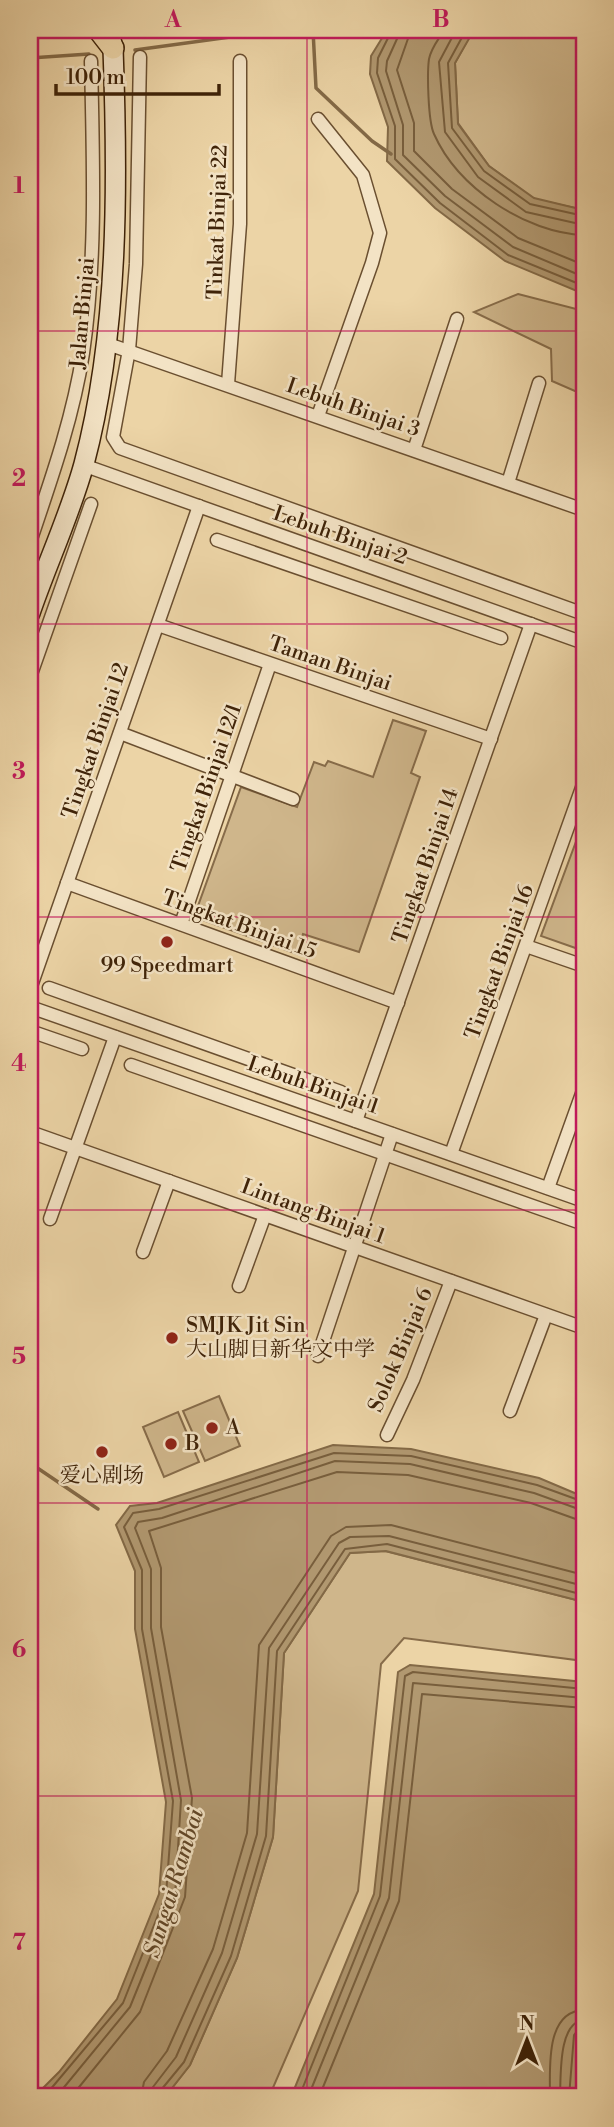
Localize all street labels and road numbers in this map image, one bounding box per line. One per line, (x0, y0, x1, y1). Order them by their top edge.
street label: Tinkat Binjai 22 (202, 144, 234, 300)
street label: Jalan Binjai (65, 256, 101, 371)
street label: Lebuh Binjai 3 (283, 373, 423, 443)
street label: Lebuh Binjai 2 (269, 501, 411, 571)
street label: Taman Binjai (265, 631, 395, 697)
street label: Tingkat Binjai 12 (57, 659, 135, 823)
street label: Tingkat Binjai 12/1 (166, 700, 248, 876)
street label: Tingkat Binjai 14 (387, 785, 465, 947)
street label: Tingkat Binjai 16 (460, 881, 540, 1043)
street label: Tingkat Binjai 15 (158, 885, 320, 965)
street label: Lebuh Binjai 1 (244, 1051, 382, 1121)
street label: Lintang Binjai 1 (237, 1174, 389, 1250)
street label: Solok Binjai 6 (363, 1284, 439, 1416)

